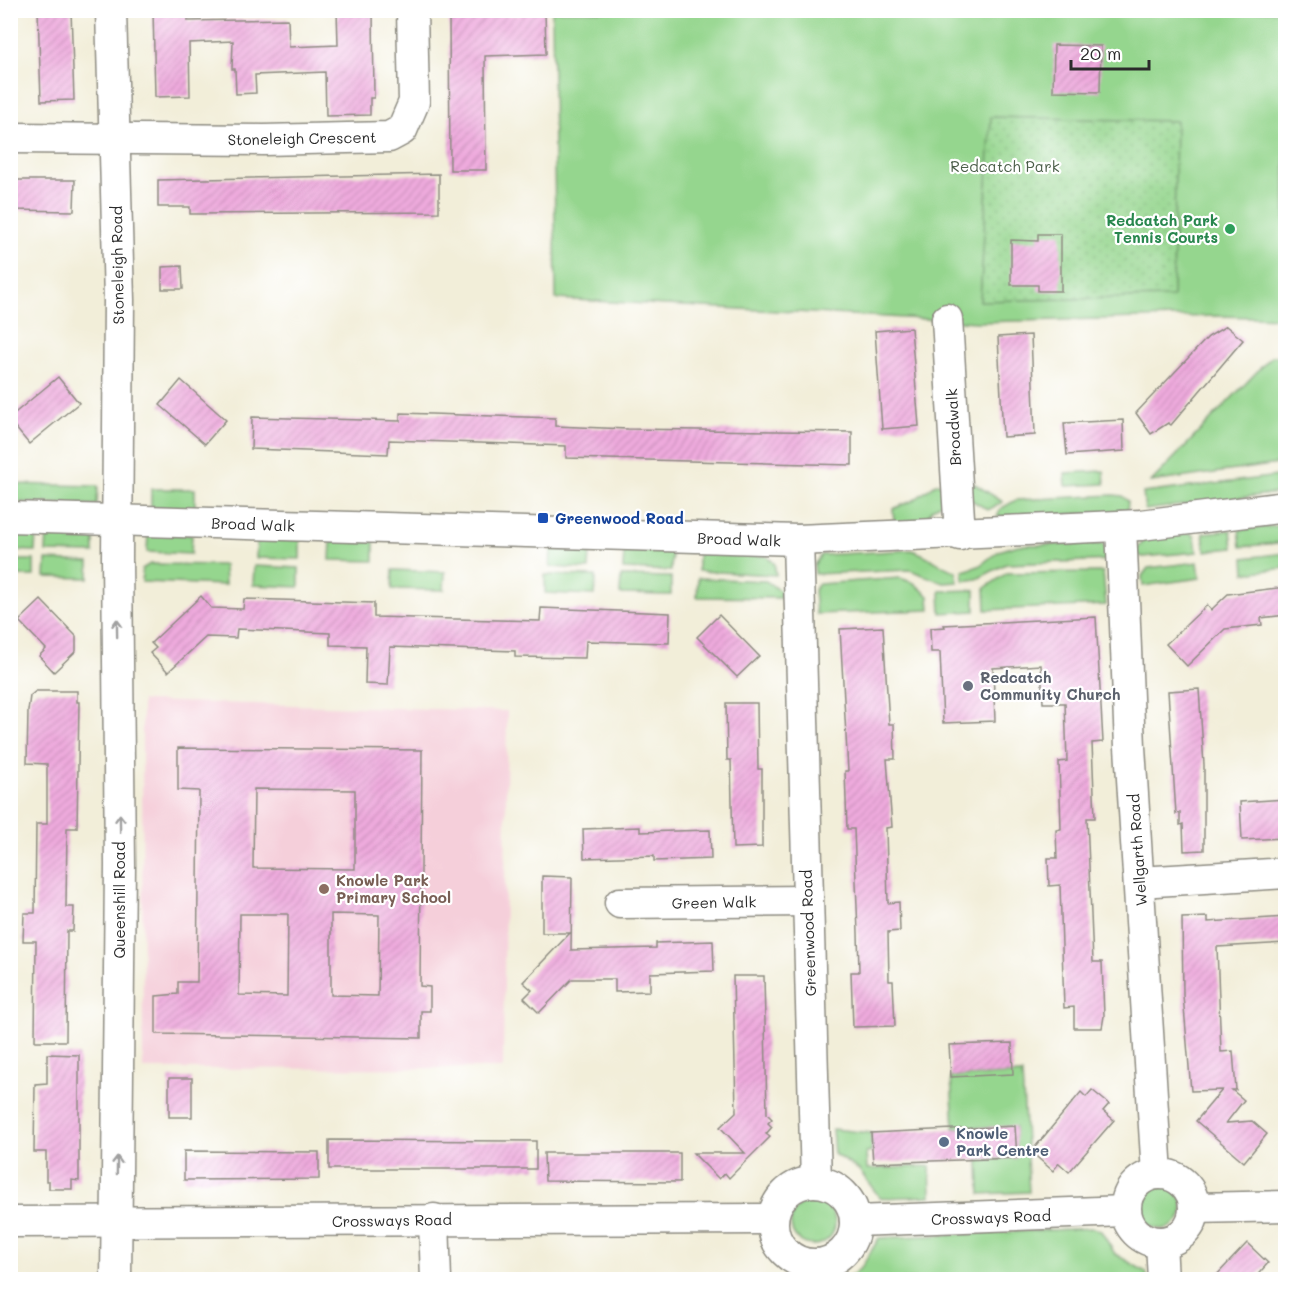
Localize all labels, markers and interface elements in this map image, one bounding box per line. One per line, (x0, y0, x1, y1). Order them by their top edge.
scale bar (1071, 33, 1149, 71)
text: 20 m (1080, 41, 1121, 65)
street label: Stoneleigh Crescent (227, 127, 377, 149)
park label: Redcatch Park (950, 156, 1060, 176)
street label: Stoneleigh Road (106, 206, 128, 324)
place label: Redcatch Park Tennis Courts (1106, 210, 1218, 247)
marker: Redcatch Park Tennis Courts (1223, 222, 1237, 236)
street label: Broadwalk (941, 388, 965, 466)
place label: Greenwood Road (555, 508, 684, 528)
marker: Greenwood Road (536, 511, 550, 525)
street label: Broad Walk (211, 513, 295, 535)
street label: Broad Walk (697, 528, 781, 550)
one-way arrow (112, 618, 123, 638)
place label: Redcatch Community Church (980, 667, 1121, 704)
marker: Redcatch Community Church (961, 679, 975, 693)
street label: Wellgarth Road (1123, 793, 1151, 907)
one-way arrow (114, 813, 126, 833)
street label: Queenshill Road (109, 842, 129, 958)
street label: Greenwood Road (796, 869, 820, 997)
place label: Knowle Park Primary School (336, 870, 451, 907)
marker: Knowle Park Primary School (317, 882, 331, 896)
street label: Green Walk (672, 891, 756, 913)
place label: Knowle Park Centre (956, 1123, 1049, 1160)
marker: Knowle Park Centre (937, 1135, 951, 1149)
one-way arrow (111, 1155, 122, 1175)
street label: Crossways Road (931, 1205, 1051, 1229)
street label: Crossways Road (332, 1209, 452, 1231)

